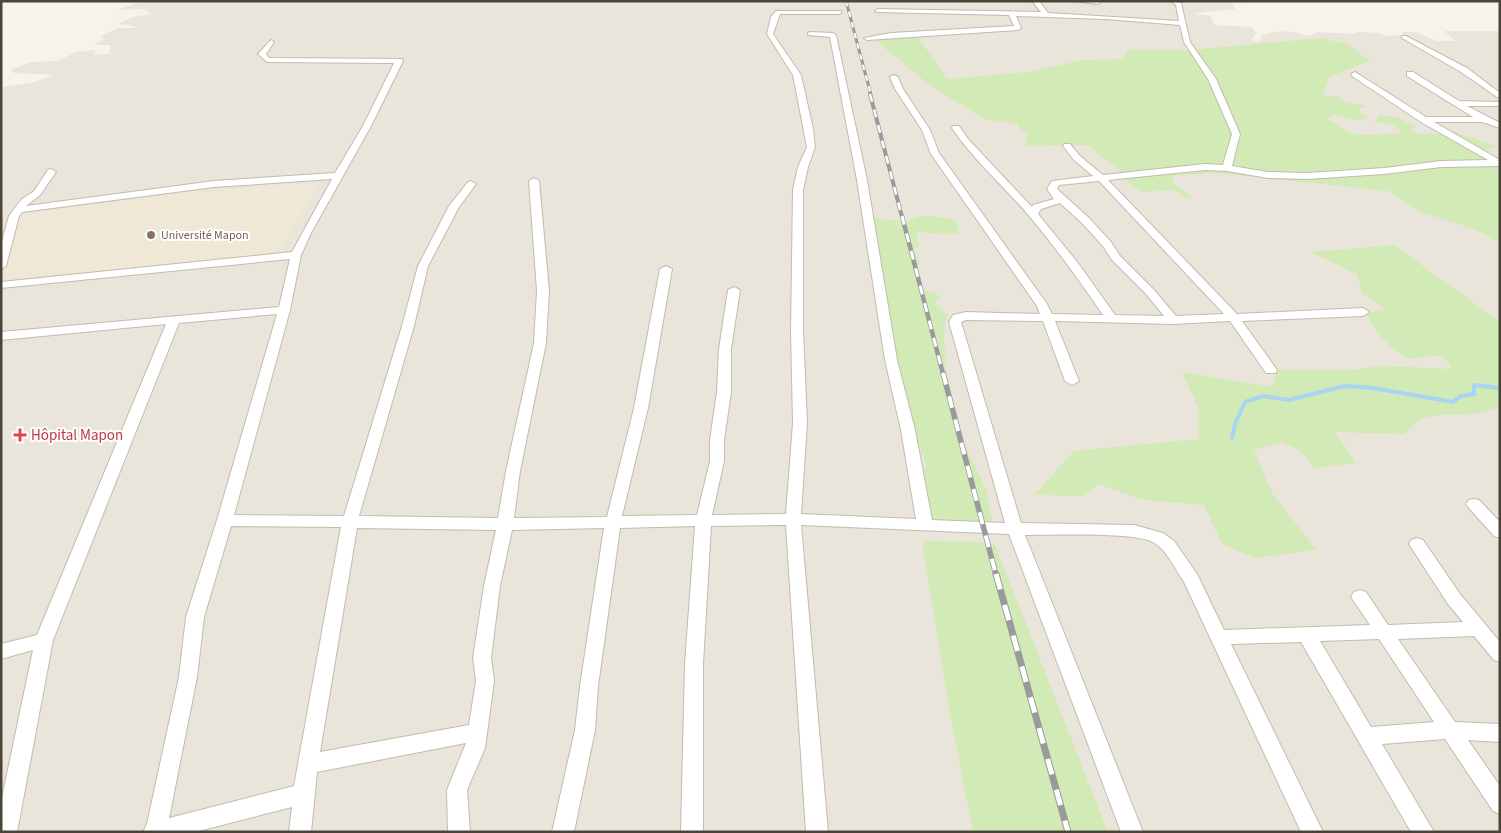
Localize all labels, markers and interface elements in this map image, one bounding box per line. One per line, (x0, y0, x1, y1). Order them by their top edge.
place label: Université Mapon (161, 227, 249, 244)
marker: Université Mapon (145, 229, 157, 241)
place label: Hôpital Mapon (31, 425, 123, 446)
marker: Hôpital Mapon (13, 428, 27, 442)

